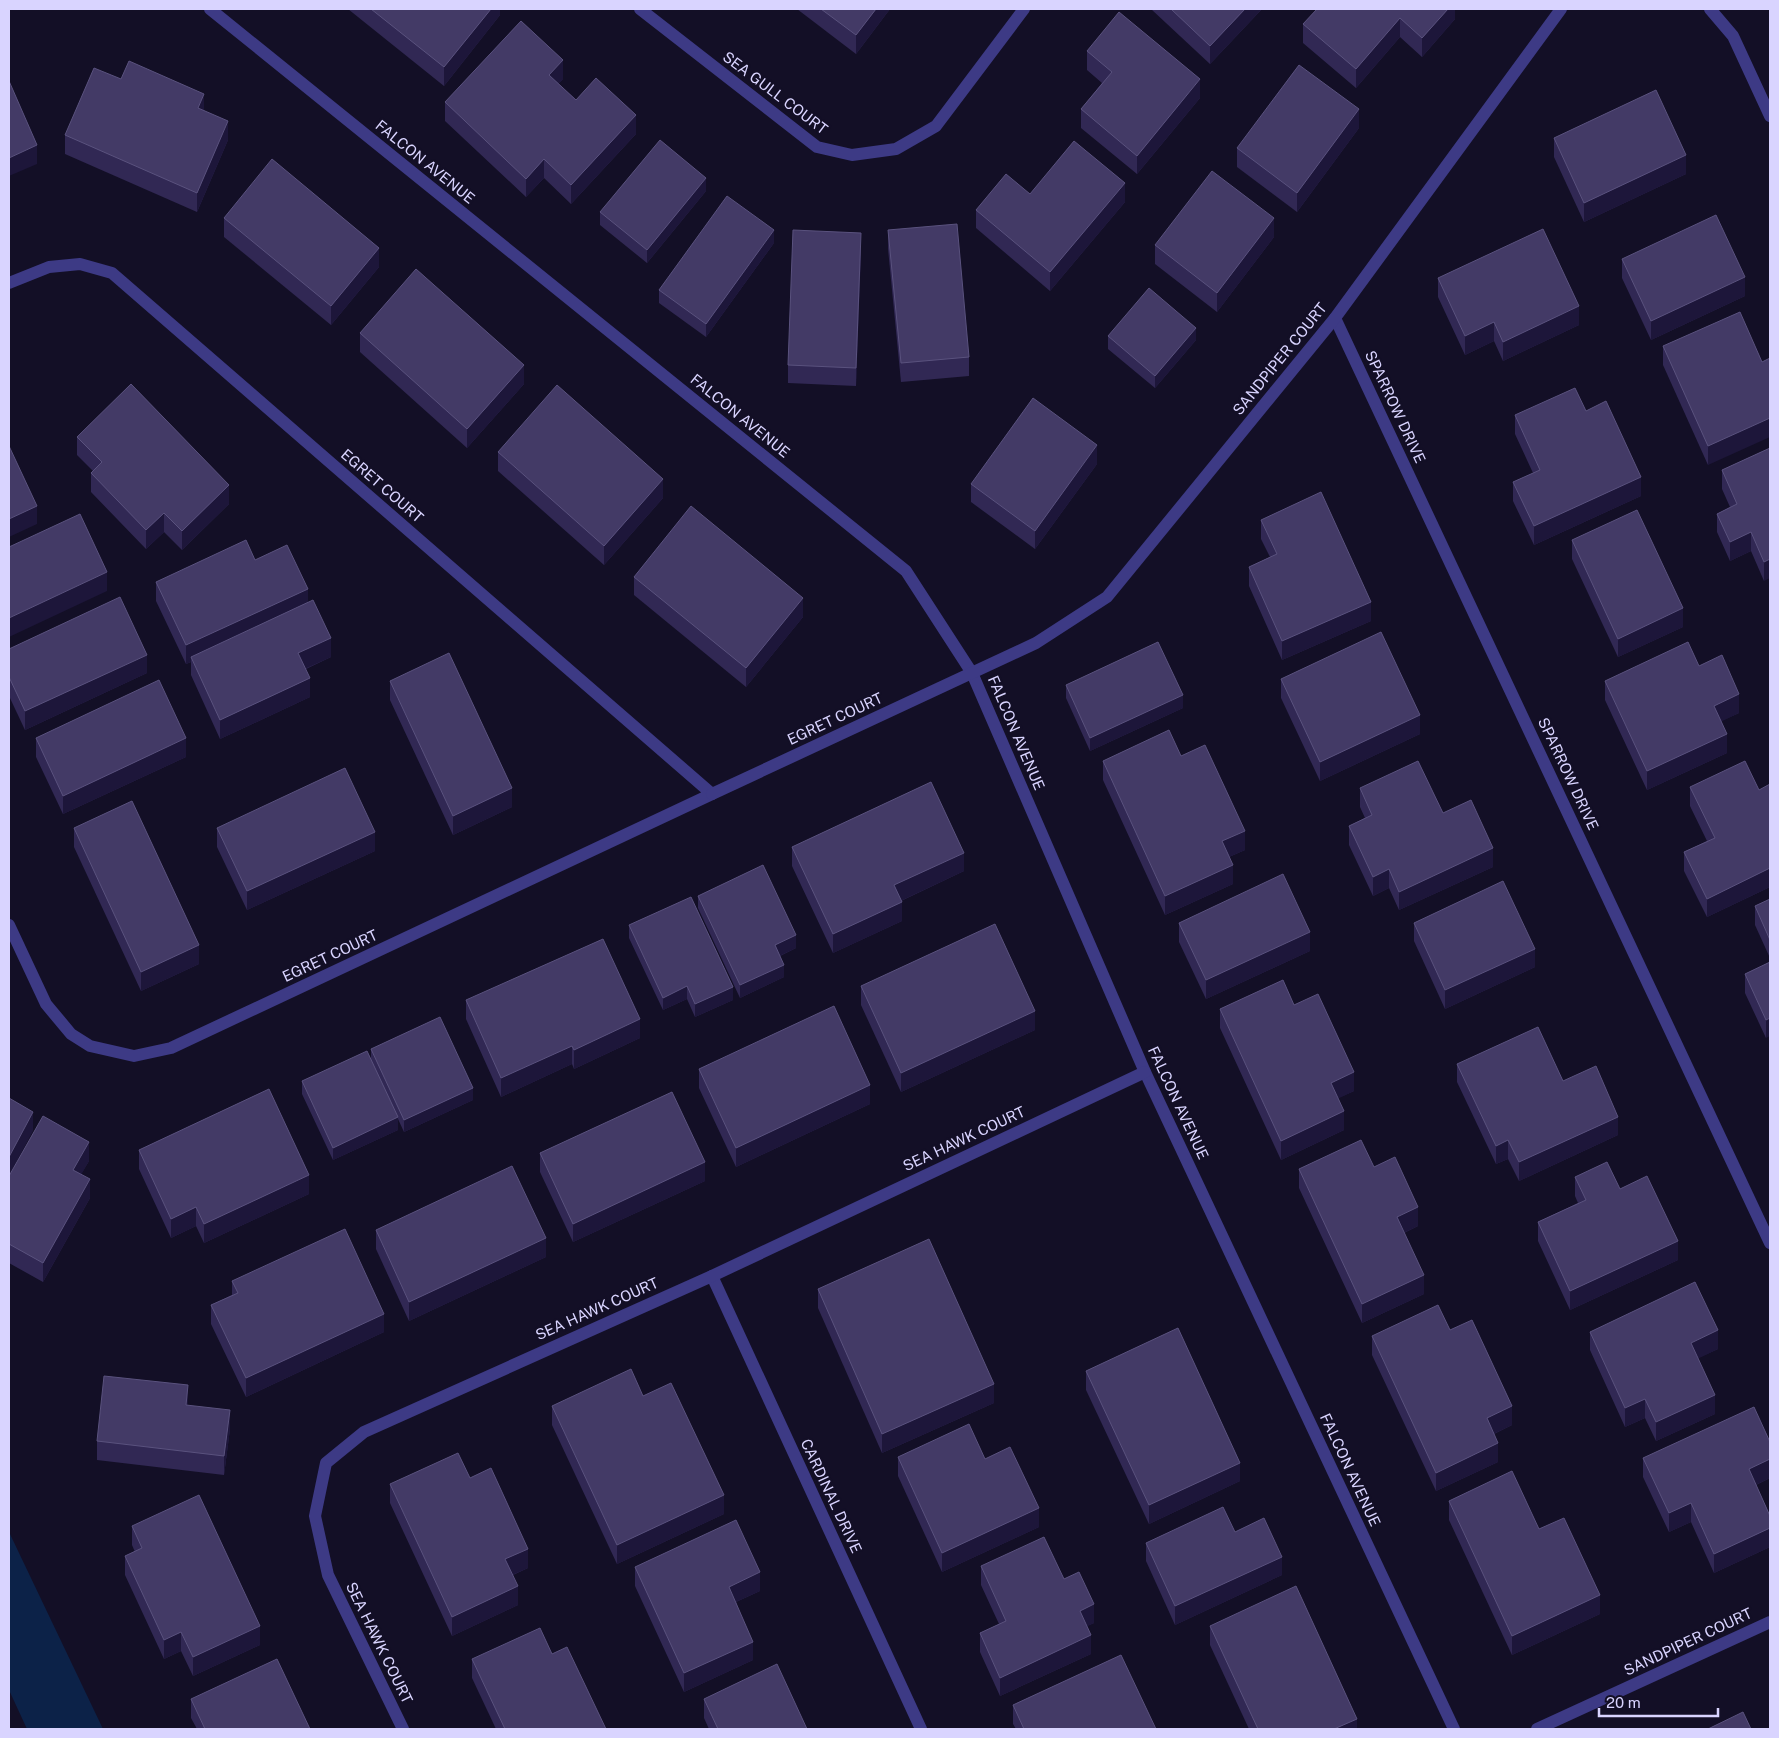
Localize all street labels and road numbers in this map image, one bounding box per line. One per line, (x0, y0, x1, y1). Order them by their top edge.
street label: SEA GULL COURT (720, 48, 831, 138)
street label: FALCON AVENUE (372, 116, 478, 207)
street label: SANDPIPER COURT (1229, 299, 1330, 418)
street label: SPARROW DRIVE (1362, 348, 1429, 466)
street label: FALCON AVENUE (687, 370, 793, 461)
street label: EGRET COURT (338, 445, 427, 526)
street label: FALCON AVENUE (985, 673, 1048, 793)
street label: EGRET COURT (784, 689, 885, 748)
street label: SPARROW DRIVE (1535, 715, 1602, 833)
street label: EGRET COURT (279, 926, 380, 985)
street label: FALCON AVENUE (1145, 1044, 1212, 1162)
street label: SEA HAWK COURT (900, 1103, 1028, 1174)
street label: SEA HAWK COURT (533, 1274, 661, 1343)
street label: FALCON AVENUE (1317, 1411, 1384, 1529)
street label: CARDINAL DRIVE (798, 1436, 865, 1556)
street label: SEA HAWK COURT (343, 1579, 416, 1706)
street label: SANDPIPER COURT (1621, 1604, 1755, 1679)

